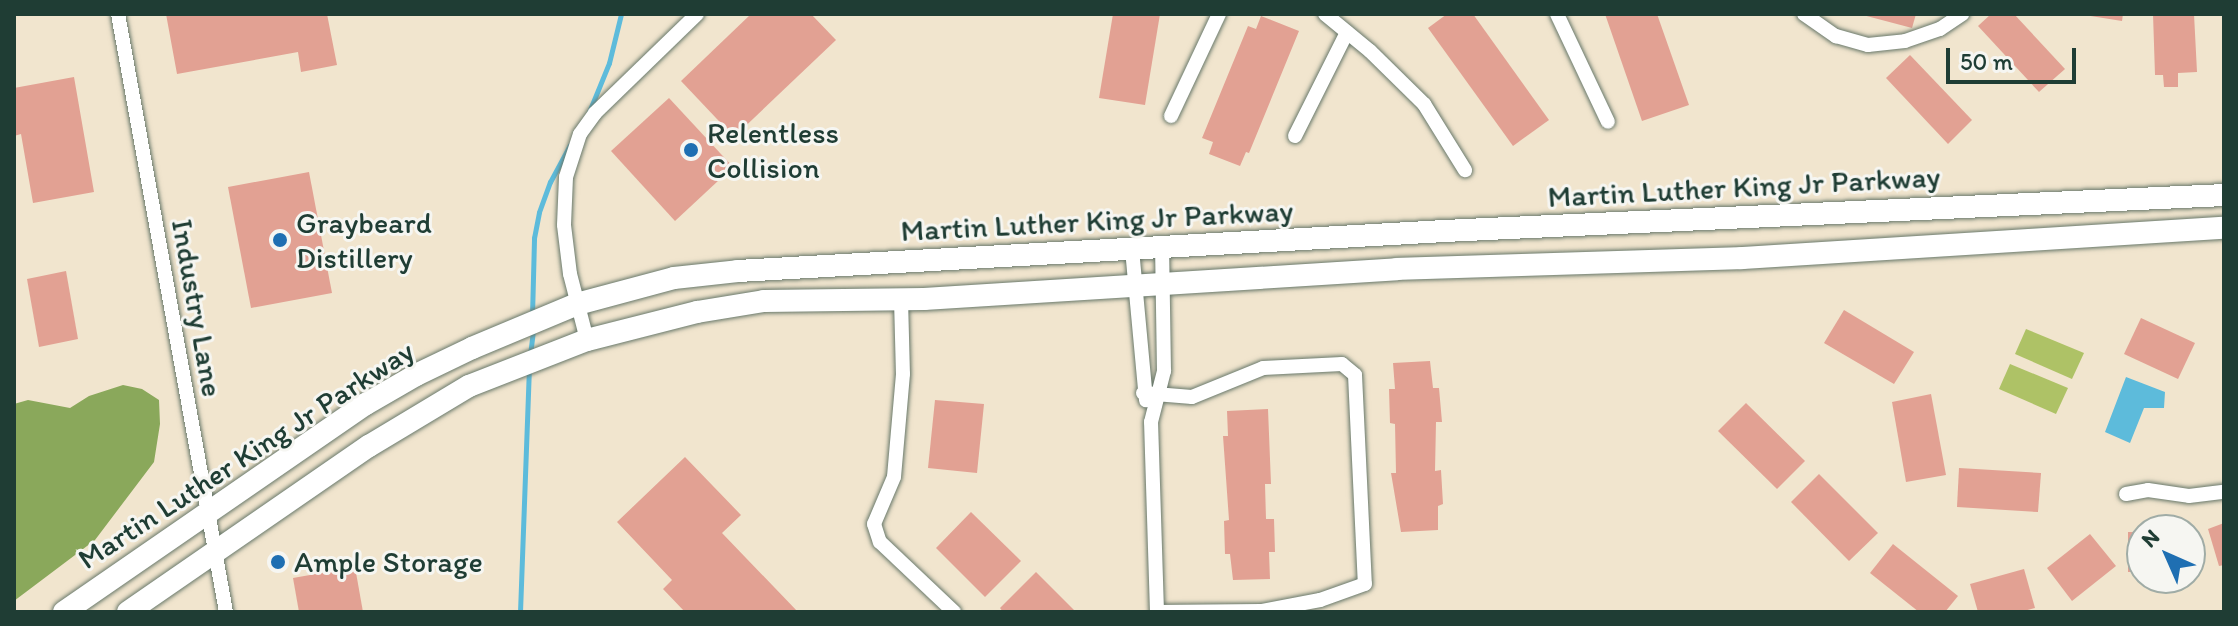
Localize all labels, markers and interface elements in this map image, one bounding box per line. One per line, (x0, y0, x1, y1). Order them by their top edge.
scale bar (1950, 32, 2080, 82)
text: 50 m (1960, 47, 2013, 76)
place label: Relentless Collision (707, 115, 839, 186)
marker: Relentless Collision (682, 141, 700, 159)
street label: Martin Luther King Jr Parkway (1547, 159, 1941, 215)
street label: Martin Luther King Jr Parkway (900, 193, 1294, 249)
place label: Graybeard Distillery (296, 205, 432, 276)
street label: Industry Lane (164, 216, 230, 400)
marker: Graybeard Distillery (271, 231, 289, 249)
street label: Martin Luther King Jr Parkway (72, 333, 420, 577)
north arrow (2126, 514, 2206, 594)
text: N (2135, 523, 2165, 553)
place label: Ample Storage (294, 544, 482, 580)
marker: Ample Storage (269, 553, 287, 571)

